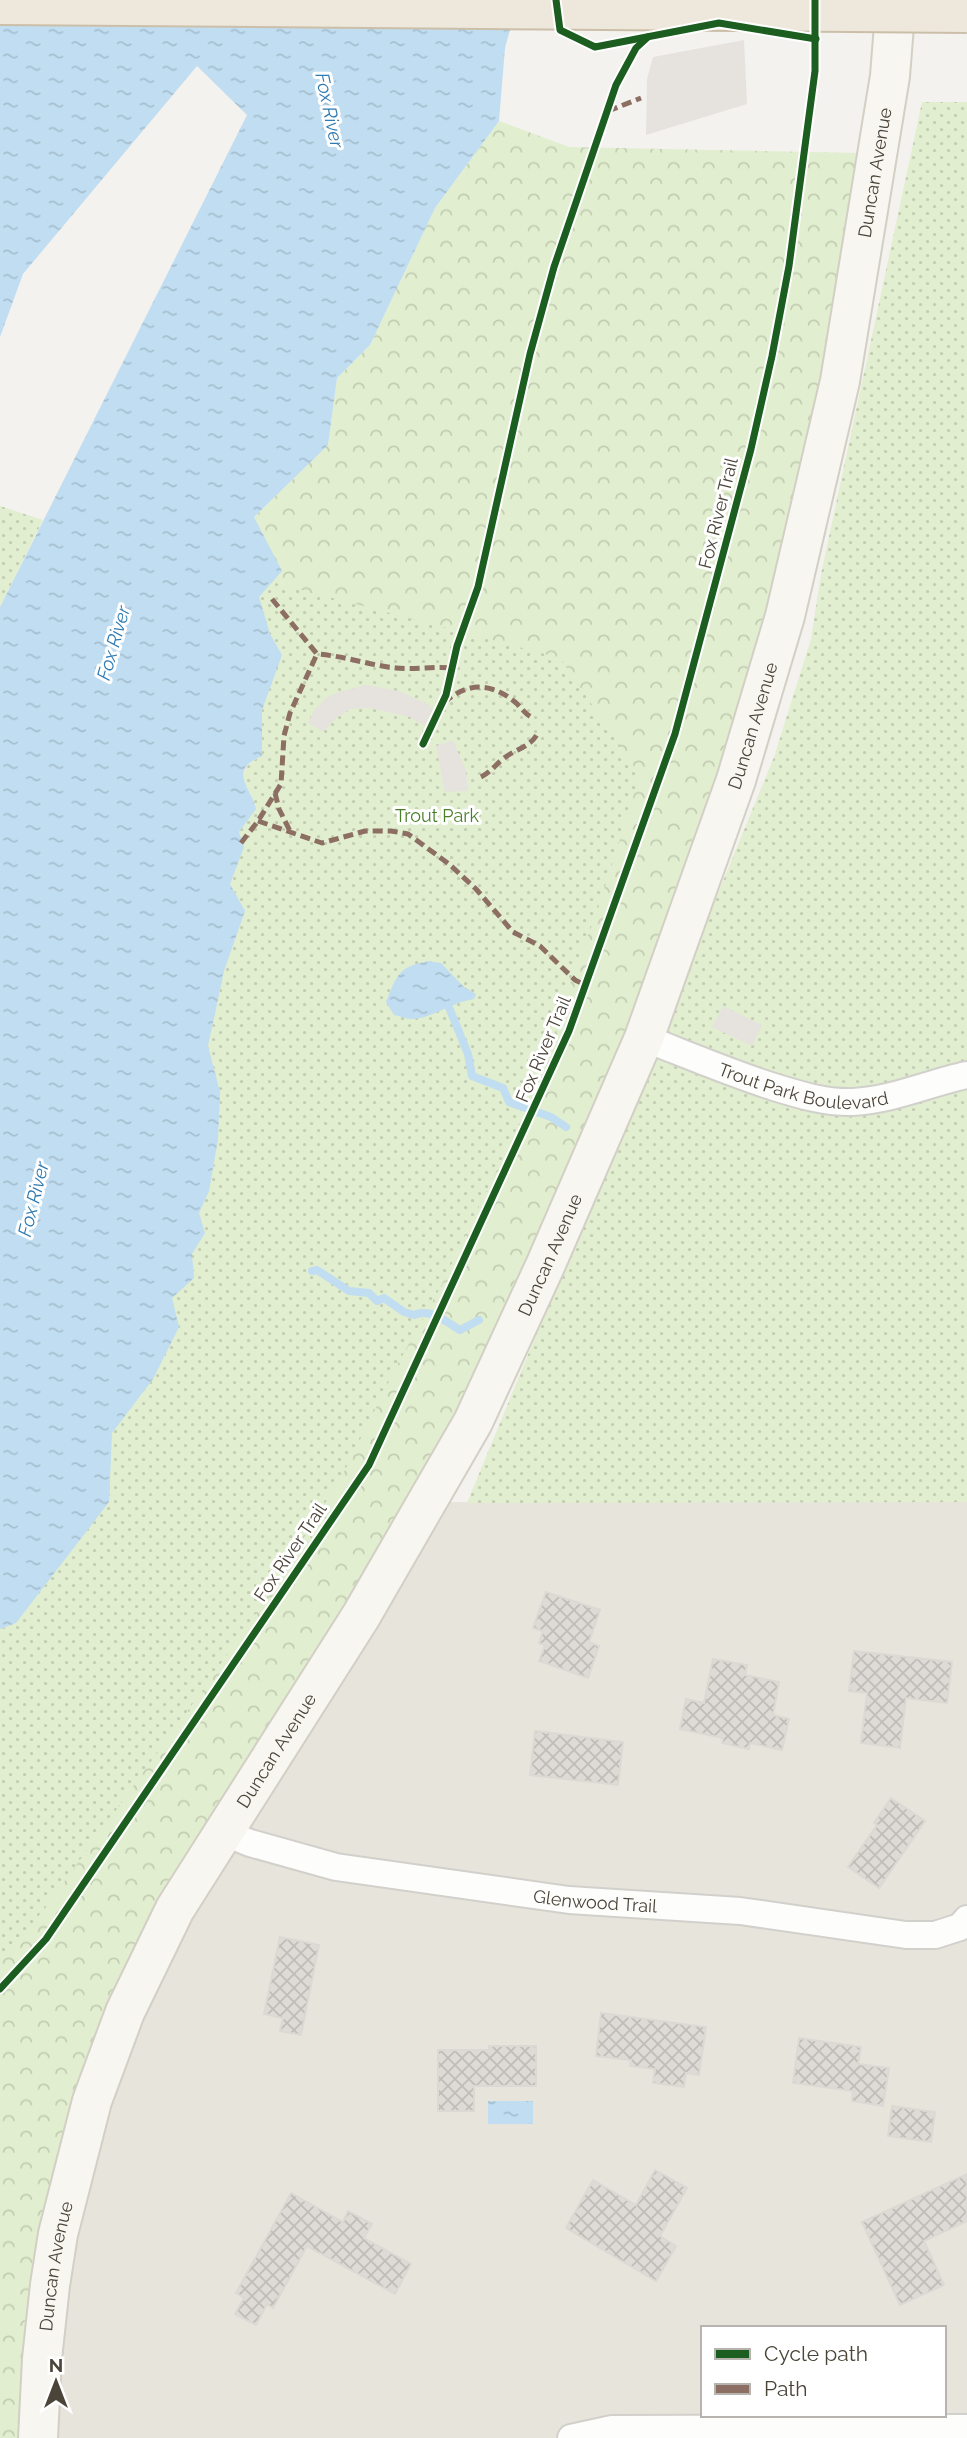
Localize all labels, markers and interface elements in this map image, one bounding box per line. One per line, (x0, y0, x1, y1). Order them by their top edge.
water label: Fox River (311, 70, 349, 151)
street label: Duncan Avenue (853, 105, 895, 239)
street label: Fox River Trail (694, 455, 742, 571)
water label: Fox River (92, 602, 135, 683)
street label: Duncan Avenue (723, 659, 781, 792)
park label: Trout Park (395, 805, 480, 826)
street label: Fox River Trail (511, 993, 575, 1105)
street label: Trout Park Boulevard (716, 1058, 890, 1113)
water label: Fox River (13, 1158, 53, 1239)
street label: Duncan Avenue (513, 1190, 586, 1319)
street label: Fox River Trail (250, 1499, 331, 1605)
street label: Duncan Avenue (232, 1689, 320, 1811)
street label: Glenwood Trail (532, 1885, 658, 1916)
street label: Duncan Avenue (35, 2198, 77, 2332)
legend (701, 2326, 946, 2417)
text: Cycle path (764, 2341, 868, 2366)
north arrow (21, 2347, 91, 2417)
text: N (49, 2354, 63, 2376)
text: Path (764, 2376, 808, 2401)

